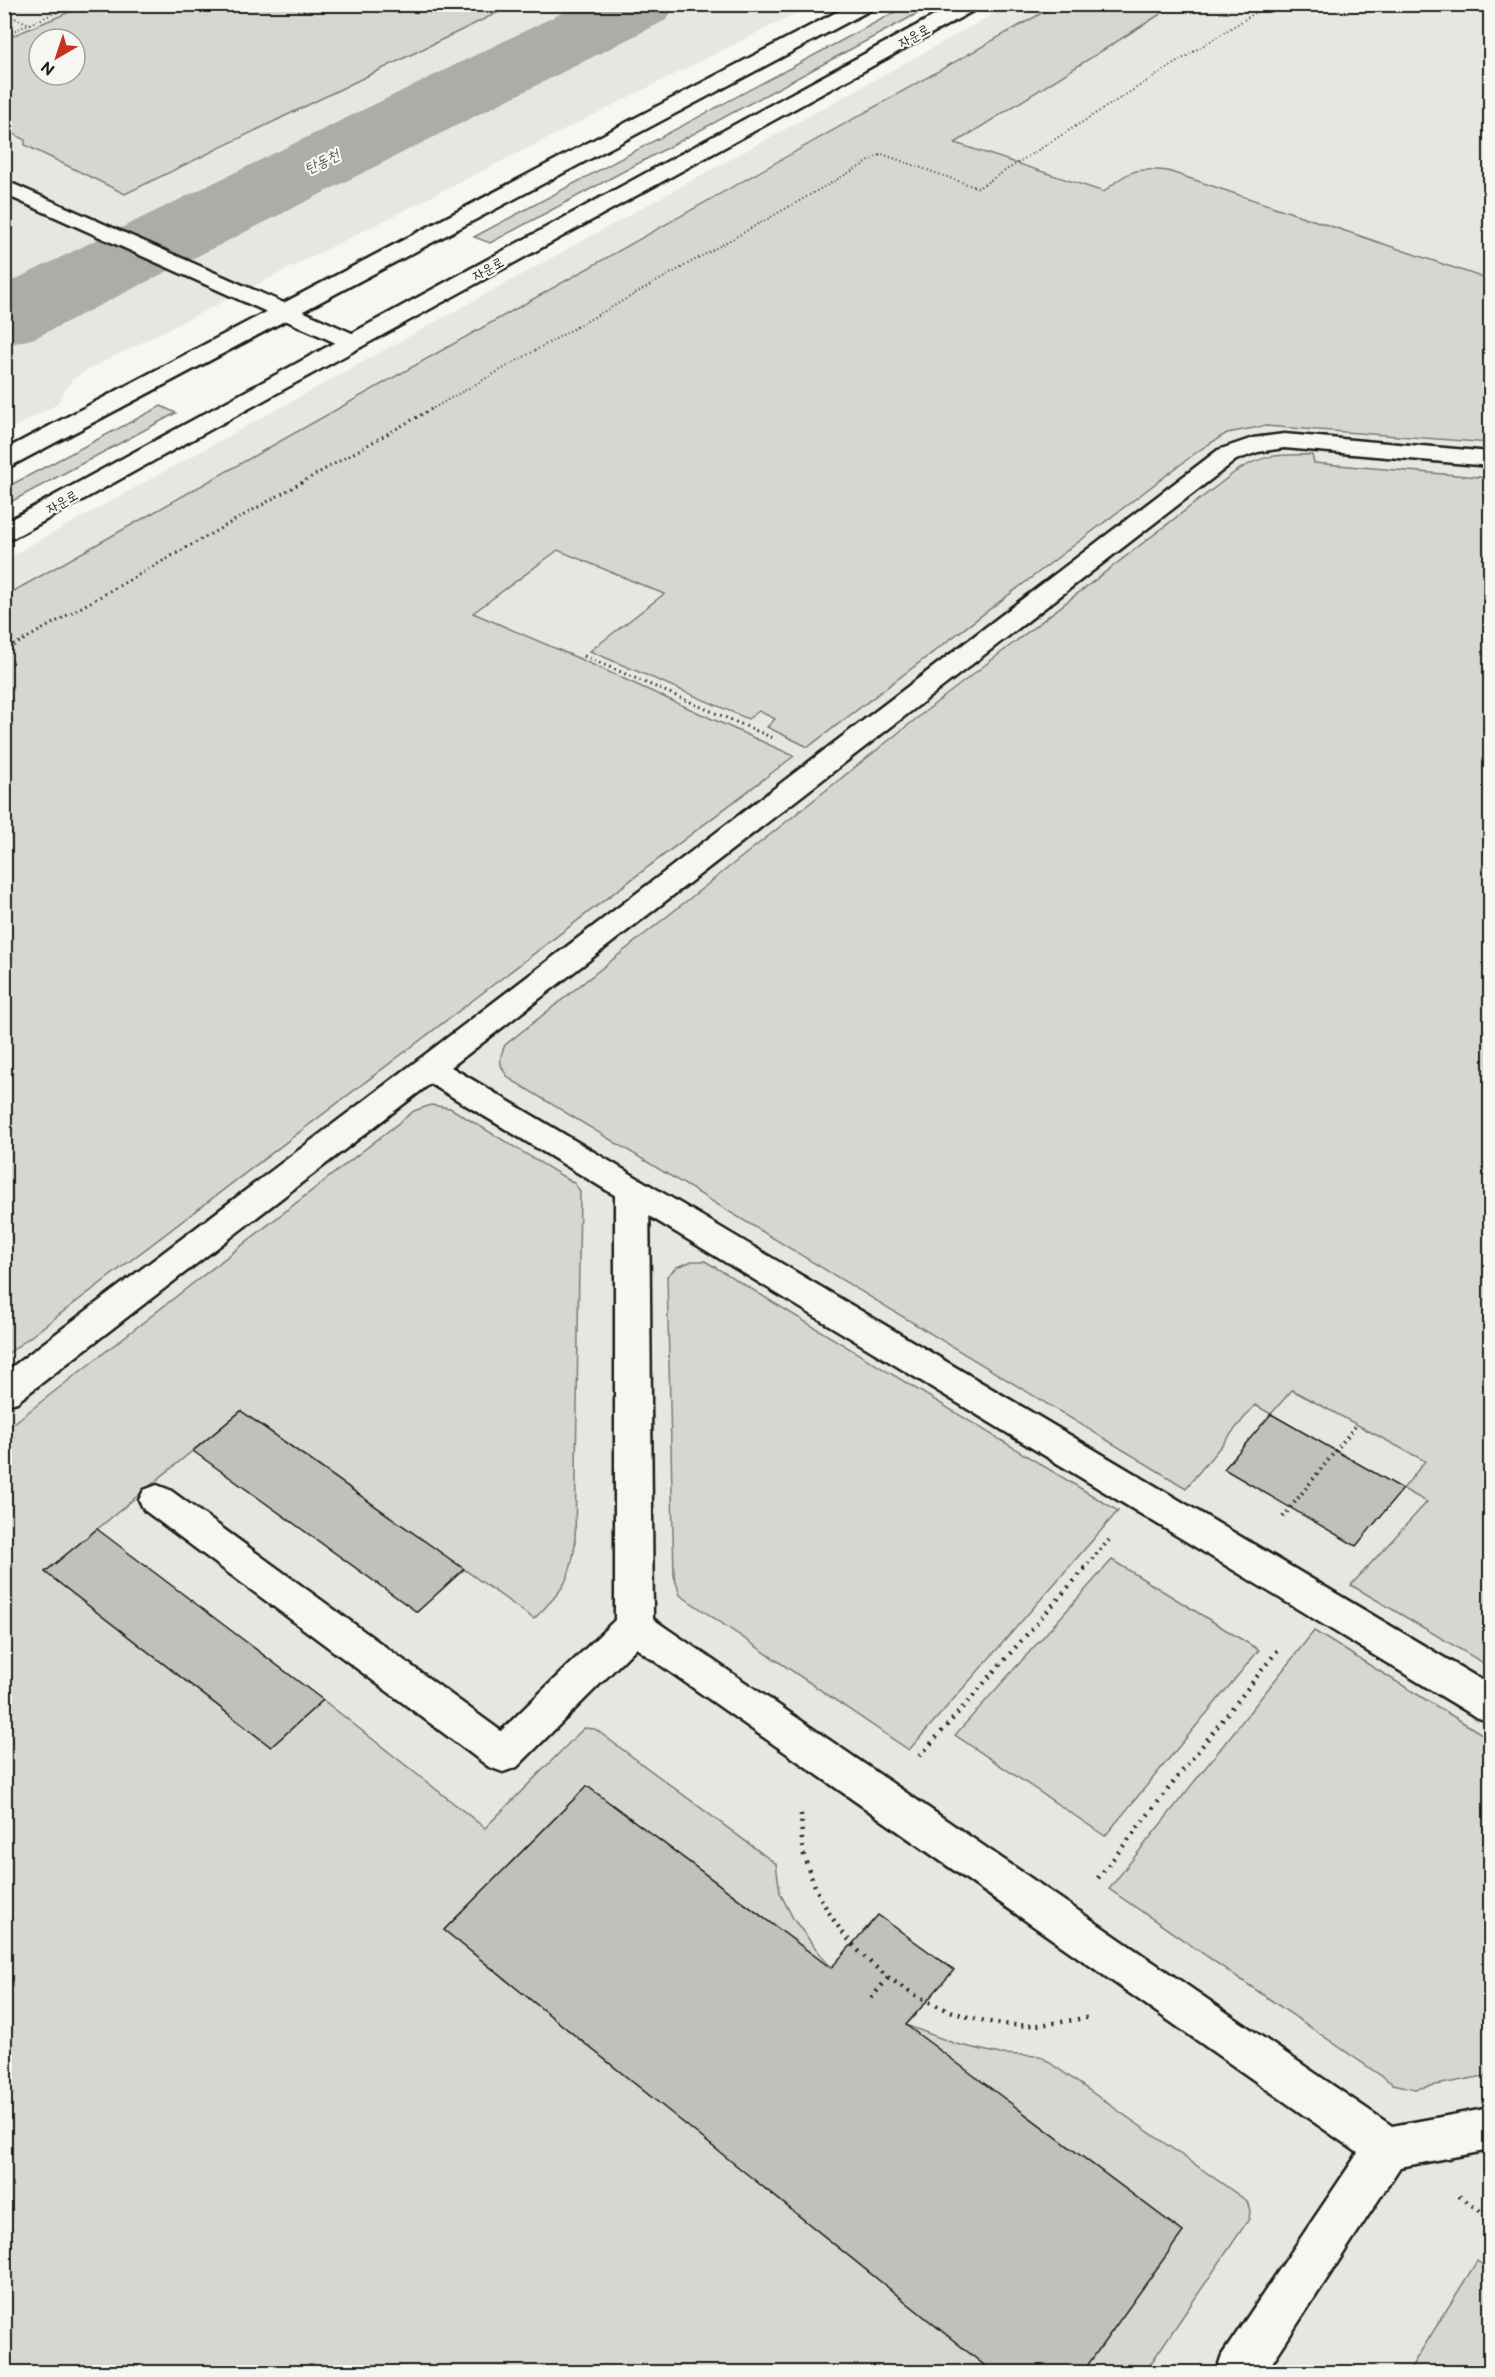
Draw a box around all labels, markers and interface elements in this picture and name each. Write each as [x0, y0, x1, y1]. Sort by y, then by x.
street label: 자운로 [895, 20, 933, 52]
north arrow [27, 27, 87, 87]
text: N [38, 56, 59, 79]
water label: 탄동천 [302, 145, 344, 178]
street label: 자운로 [469, 253, 507, 285]
street label: 자운로 [43, 486, 81, 518]

